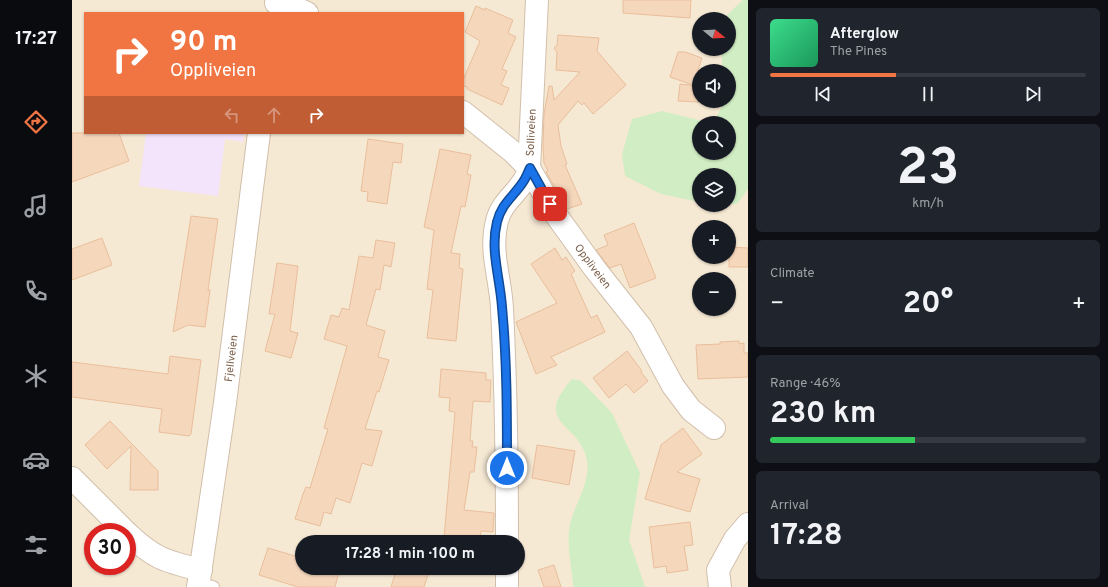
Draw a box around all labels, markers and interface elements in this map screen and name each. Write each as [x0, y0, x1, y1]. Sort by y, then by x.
north arrow [692, 12, 736, 56]
map controls [692, 12, 736, 316]
text: 90 m [170, 25, 237, 61]
text: Afterglow [830, 25, 899, 44]
text: 17:27 [15, 28, 57, 51]
icon: right [104, 28, 156, 80]
text: The Pines [830, 44, 887, 60]
text: Oppliveien [170, 60, 256, 83]
button: sound [692, 64, 736, 108]
icon: previous [812, 83, 834, 105]
icon: pause [917, 83, 939, 105]
icon: next [1022, 83, 1044, 105]
icon: left [221, 104, 243, 126]
icon: ahead [263, 104, 285, 126]
icon: right [305, 104, 327, 126]
icon: directions [22, 108, 50, 136]
street label: Solliveien [524, 108, 540, 157]
button: search [692, 116, 736, 160]
text: 23 [897, 137, 959, 203]
button: layers [692, 168, 736, 212]
pin [533, 187, 567, 221]
icon: music [22, 192, 50, 220]
icon: arrive [539, 193, 561, 215]
text: km/h [912, 196, 944, 212]
button: + [692, 220, 736, 264]
street label: Oppliveien [571, 241, 614, 292]
text: Climate [770, 266, 815, 282]
button: − [692, 272, 736, 316]
icon: phone [22, 277, 50, 305]
text: 20° [903, 286, 953, 323]
text: − [770, 291, 784, 318]
text: + [1072, 291, 1086, 318]
street label: Fjellveien [222, 334, 242, 383]
icon: climate [22, 362, 50, 390]
text: Range · 46% [770, 376, 841, 392]
text: 230 km [770, 396, 876, 433]
icon: car [22, 446, 50, 474]
position arrow [486, 447, 528, 489]
text: Arrival [770, 498, 809, 514]
text: 17:28 [770, 518, 843, 555]
speed limit sign: 30 [84, 523, 136, 575]
icon: filters [22, 531, 50, 559]
text: 17:28 · 1 min · 100 m [345, 545, 475, 564]

